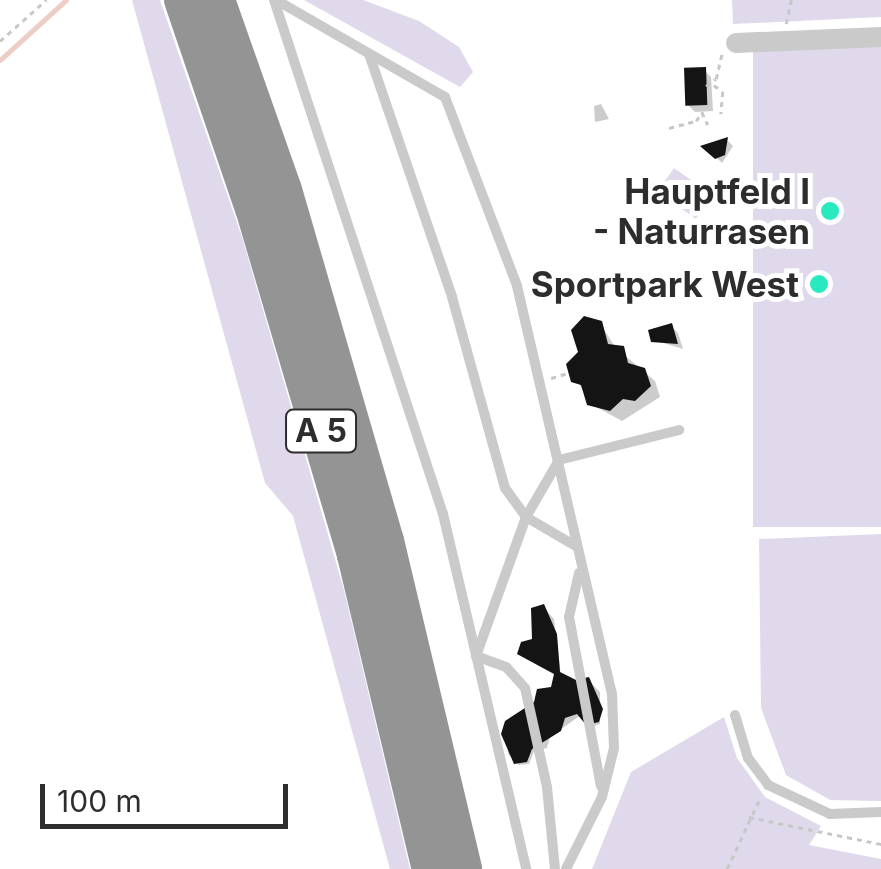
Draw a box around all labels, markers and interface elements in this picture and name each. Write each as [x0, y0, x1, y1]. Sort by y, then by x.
place label: Hauptfeld I - Naturrasen [593, 170, 810, 252]
marker: Hauptfeld I - Naturrasen [819, 200, 841, 222]
place label: Sportpark West [531, 263, 799, 305]
marker: Sportpark West [808, 273, 830, 295]
road number: A 5 [284, 404, 358, 458]
scale bar [45, 764, 292, 826]
text: 100 m [57, 783, 142, 819]

